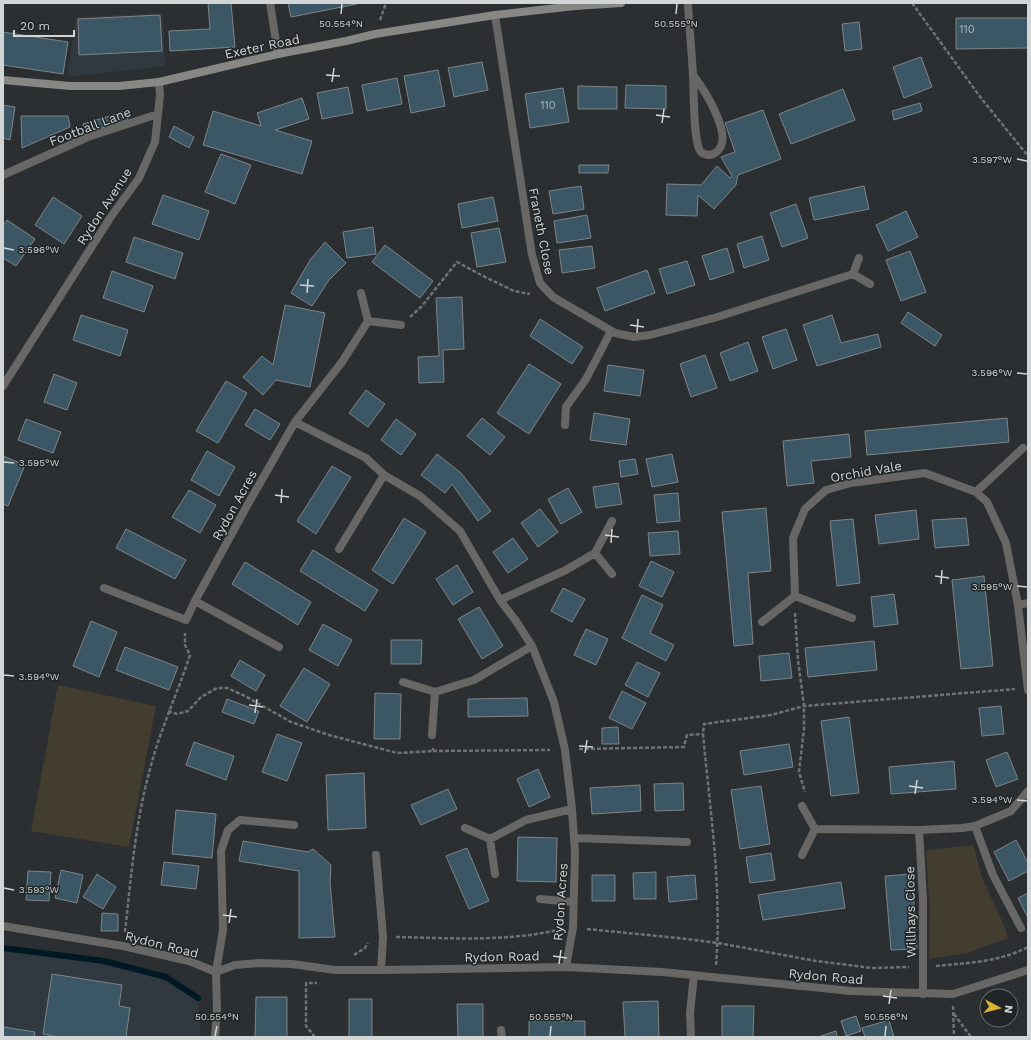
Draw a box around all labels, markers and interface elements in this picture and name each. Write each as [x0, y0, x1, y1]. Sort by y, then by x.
scale bar [14, 12, 74, 38]
text: 50.554°N [319, 18, 363, 29]
text: 50.555°N [654, 18, 698, 29]
text: 20 m [20, 19, 50, 33]
house number: 110 [959, 23, 975, 36]
street label: Exeter Road [223, 31, 301, 62]
house number: 110 [540, 99, 556, 112]
street label: Football Lane [47, 104, 133, 149]
text: 3.597°W [972, 154, 1012, 165]
street label: Rydon Avenue [74, 165, 135, 248]
street label: Franeth Close [526, 186, 557, 276]
text: 3.596°W [19, 244, 60, 255]
text: 3.596°W [972, 367, 1013, 378]
text: 3.595°W [19, 457, 60, 468]
street label: Orchid Vale [829, 458, 903, 485]
street label: Rydon Acres [209, 467, 260, 543]
text: 3.595°W [972, 581, 1013, 592]
text: 3.594°W [19, 671, 60, 682]
text: 3.594°W [972, 794, 1013, 805]
street label: Rydon Acres [550, 862, 571, 941]
street label: Willhays Close [902, 866, 919, 958]
text: 3.593°W [19, 884, 60, 895]
street label: Rydon Road [124, 928, 200, 961]
street label: Rydon Road [464, 948, 540, 965]
street label: Rydon Road [788, 966, 864, 987]
north arrow [979, 988, 1019, 1028]
text: N [1001, 1004, 1015, 1014]
text: 50.554°N [195, 1011, 239, 1022]
text: 50.555°N [529, 1011, 573, 1022]
text: 50.556°N [864, 1011, 908, 1022]

